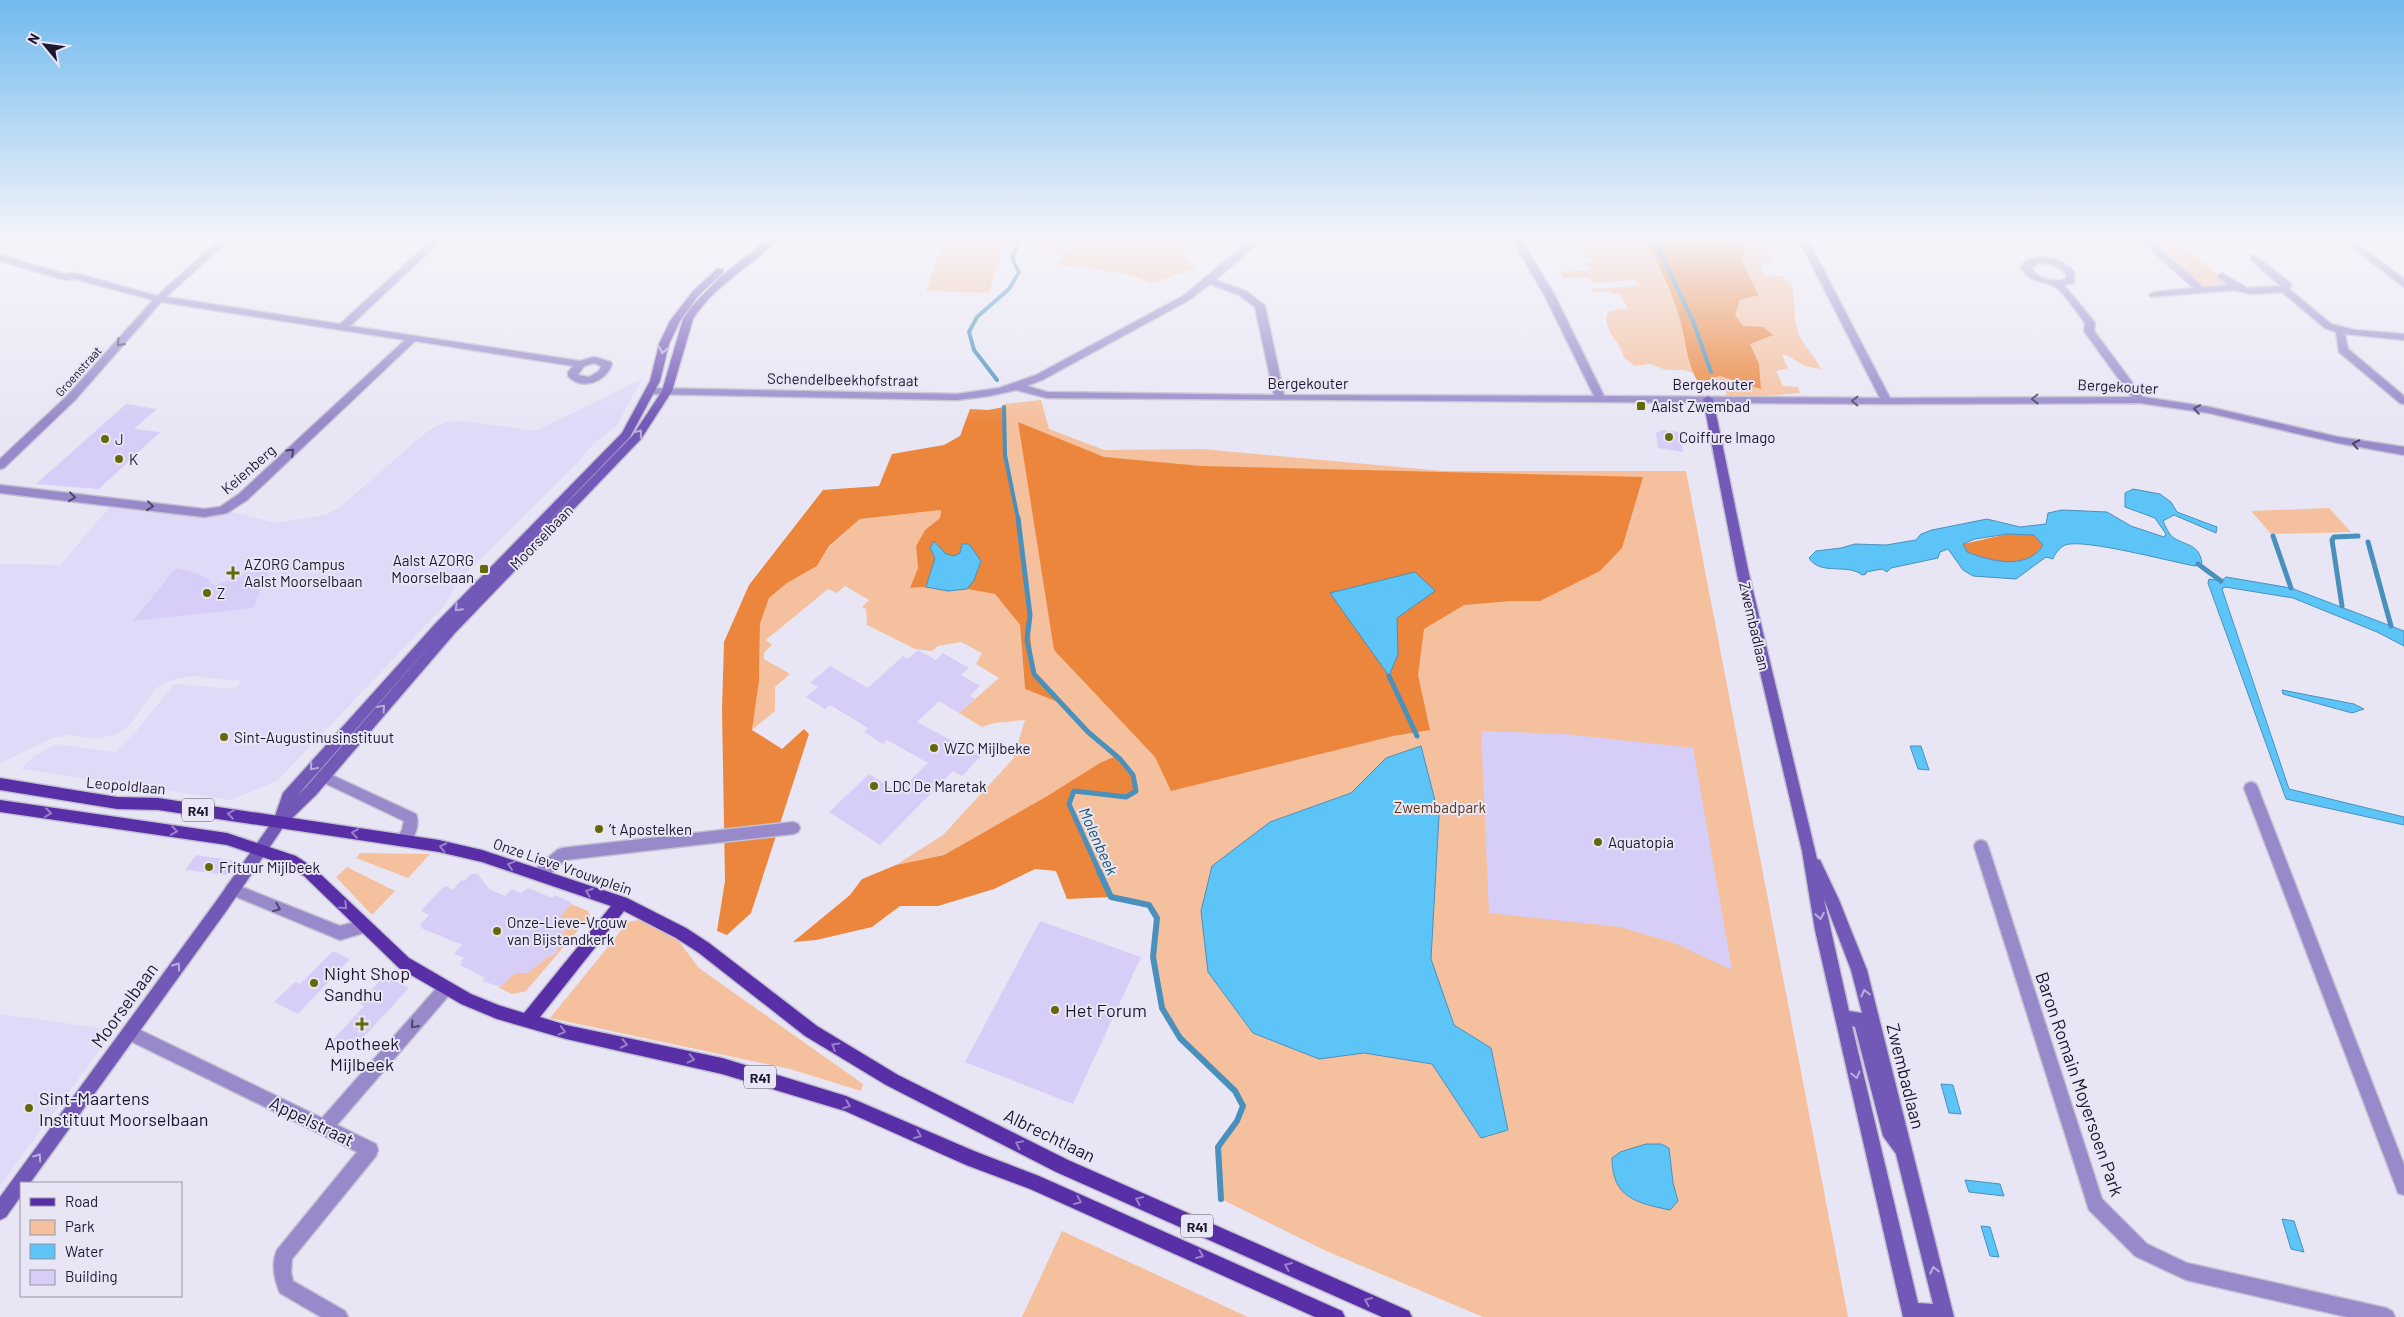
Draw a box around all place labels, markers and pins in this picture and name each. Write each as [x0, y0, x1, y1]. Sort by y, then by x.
place label: Aalst Zwembad [1651, 397, 1750, 415]
marker: Aalst Zwembad [1635, 400, 1647, 412]
place label: Coiffure Imago [1679, 428, 1775, 446]
place label: J [115, 430, 124, 448]
marker: Coiffure Imago [1663, 431, 1675, 443]
marker: J [99, 433, 111, 445]
place label: K [129, 450, 138, 468]
marker: K [113, 453, 125, 465]
place label: Aalst AZORG Moorselbaan [391, 551, 474, 586]
place label: AZORG Campus Aalst Moorselbaan [244, 555, 363, 590]
marker: Aalst AZORG Moorselbaan [478, 563, 490, 575]
marker: AZORG Campus Aalst Moorselbaan [226, 566, 240, 580]
place label: Z [217, 584, 225, 602]
marker: Z [201, 587, 213, 599]
place label: Sint-Augustinusinstituut [234, 728, 394, 746]
marker: Sint-Augustinusinstituut [218, 731, 230, 743]
place label: WZC Mijlbeke [944, 739, 1031, 757]
marker: WZC Mijlbeke [928, 742, 940, 754]
place label: LDC De Maretak [884, 777, 987, 795]
marker: LDC De Maretak [868, 780, 880, 792]
place label: ’t Apostelken [609, 820, 692, 838]
marker: ’t Apostelken [593, 823, 605, 835]
place label: Aquatopia [1608, 833, 1674, 851]
marker: Aquatopia [1592, 836, 1604, 848]
place label: Frituur Mijlbeek [219, 858, 320, 876]
marker: Frituur Mijlbeek [203, 861, 215, 873]
place label: Onze-Lieve-Vrouw van Bijstandkerk [507, 913, 627, 948]
marker: Onze-Lieve-Vrouw van Bijstandkerk [491, 925, 503, 937]
place label: Night Shop Sandhu [324, 962, 410, 1005]
marker: Night Shop Sandhu [308, 977, 320, 989]
place label: Het Forum [1065, 999, 1147, 1021]
marker: Het Forum [1049, 1004, 1061, 1016]
marker: Apotheek Mijlbeek [356, 1018, 368, 1030]
place label: Apotheek Mijlbeek [325, 1032, 399, 1075]
place label: Sint-Maartens Instituut Moorselbaan [39, 1087, 208, 1130]
marker: Sint-Maartens Instituut Moorselbaan [23, 1102, 35, 1114]

